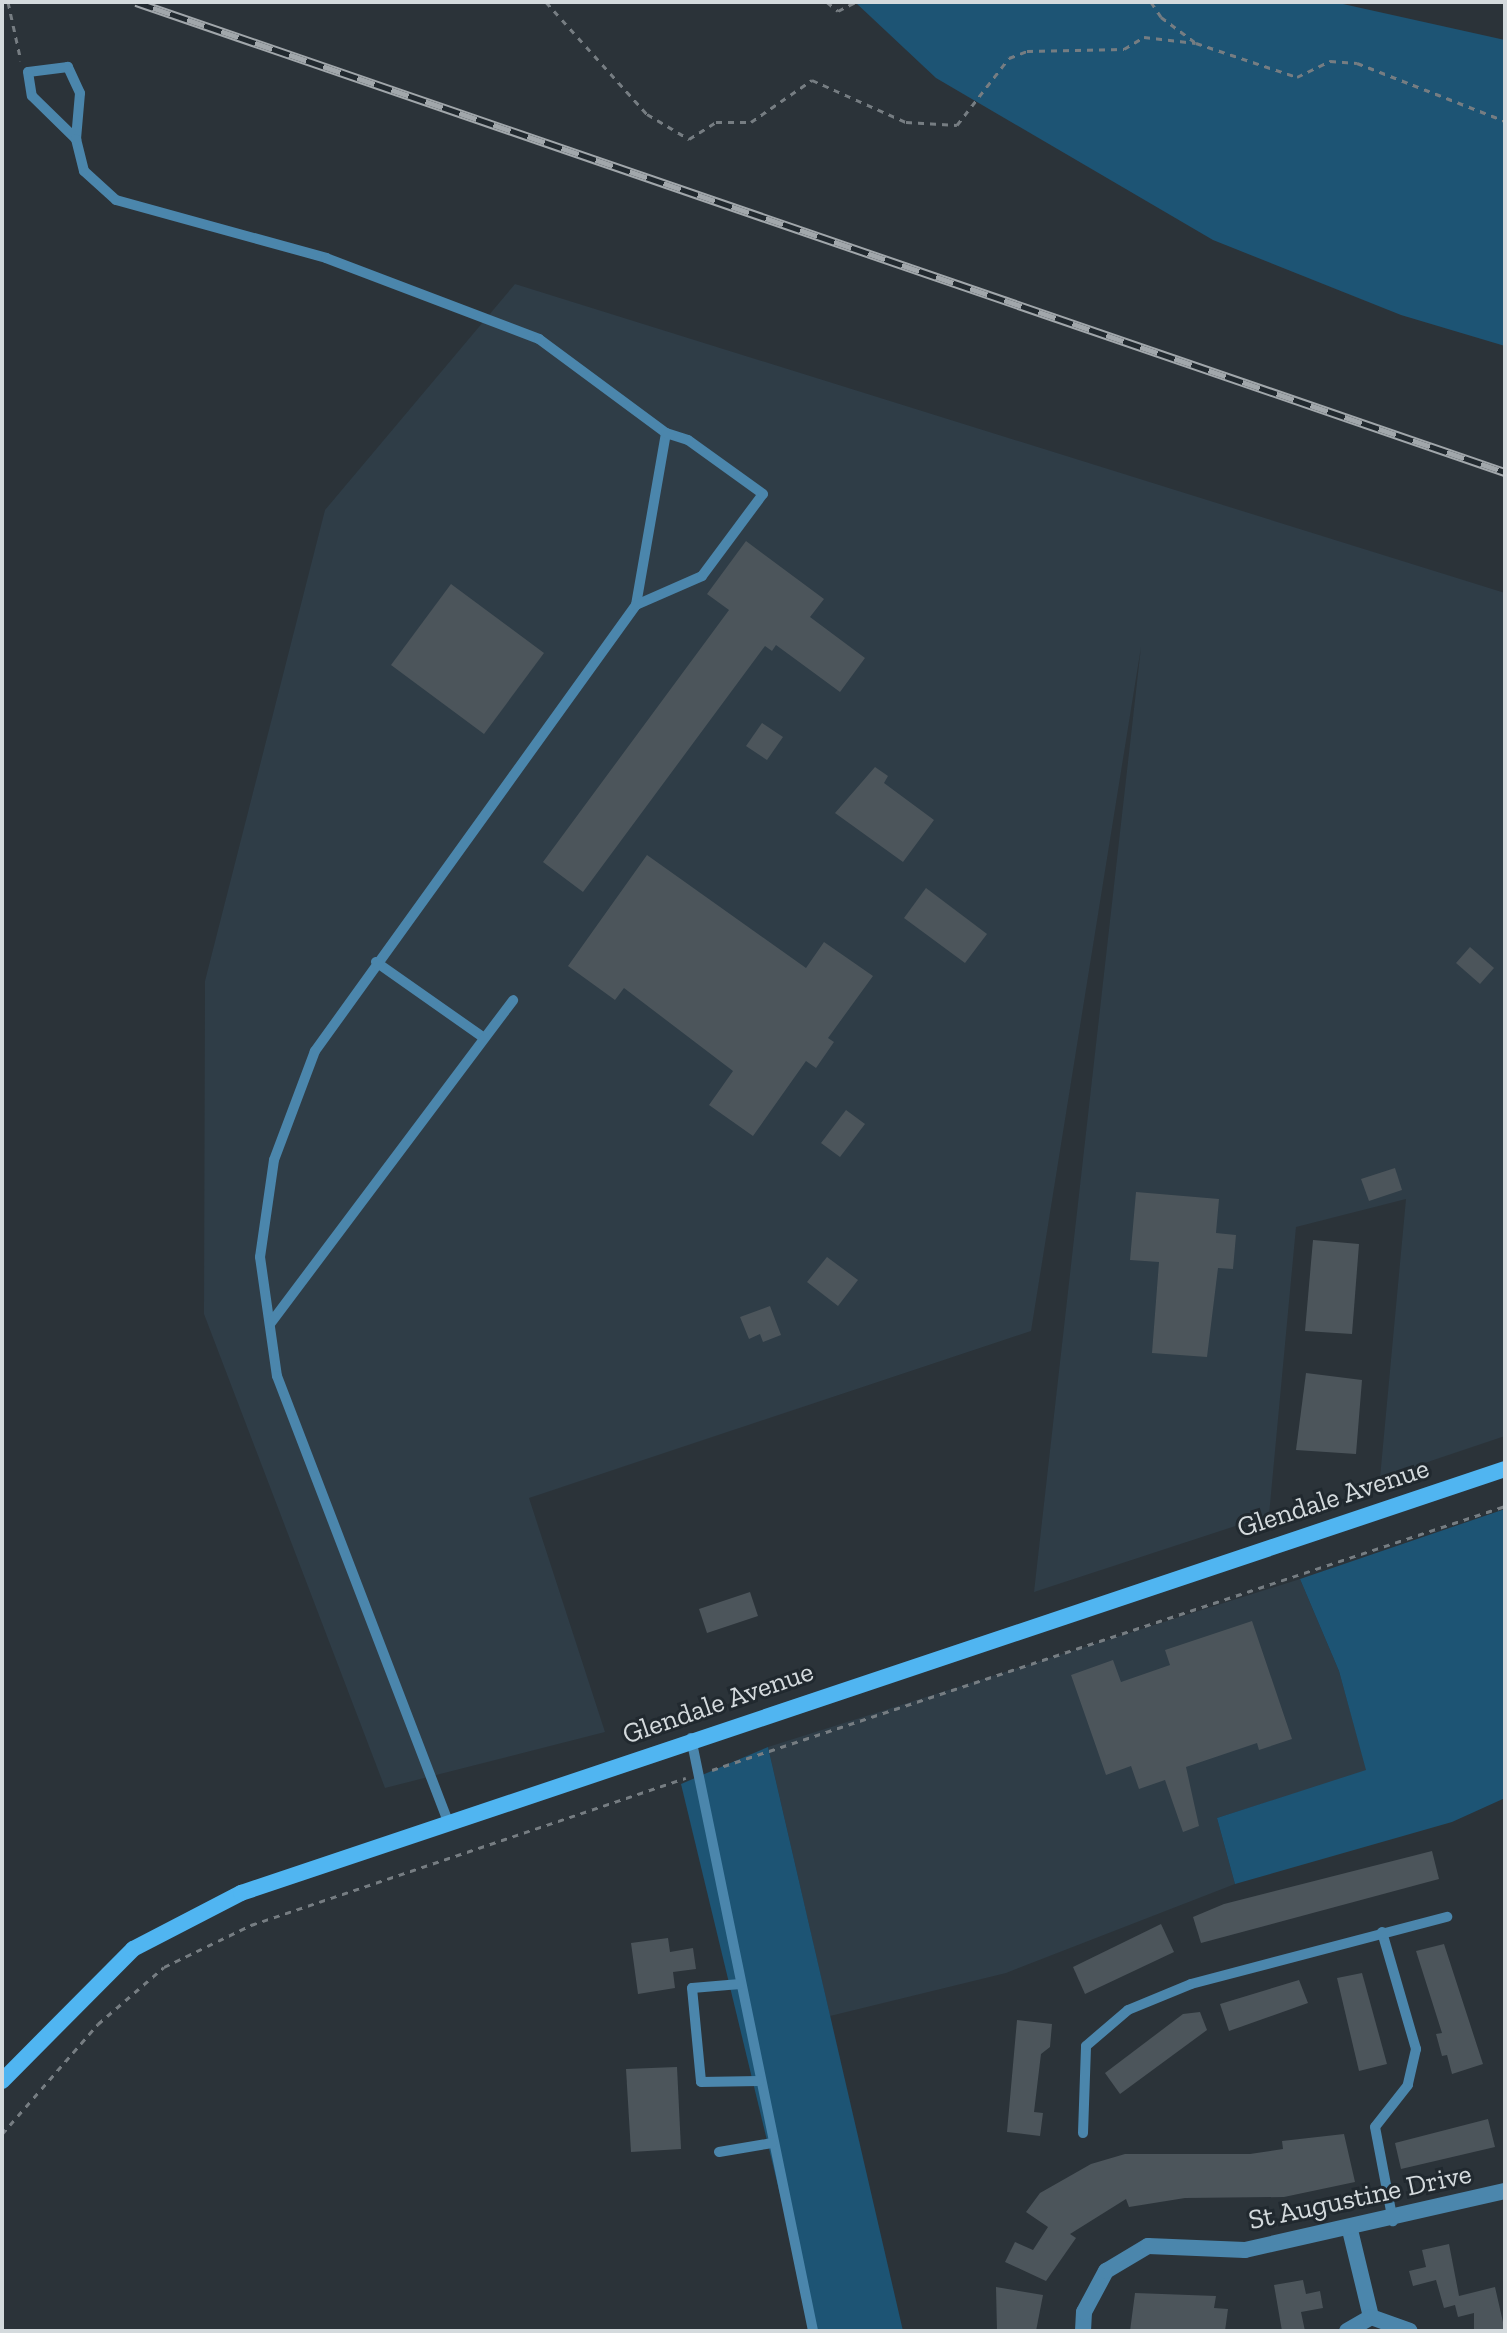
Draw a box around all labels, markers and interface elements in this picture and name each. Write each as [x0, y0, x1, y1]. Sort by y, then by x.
street label: Glendale Avenue [1232, 1451, 1434, 1545]
street label: Glendale Avenue [618, 1654, 818, 1752]
street label: St Augustine Drive [1245, 2157, 1475, 2237]

